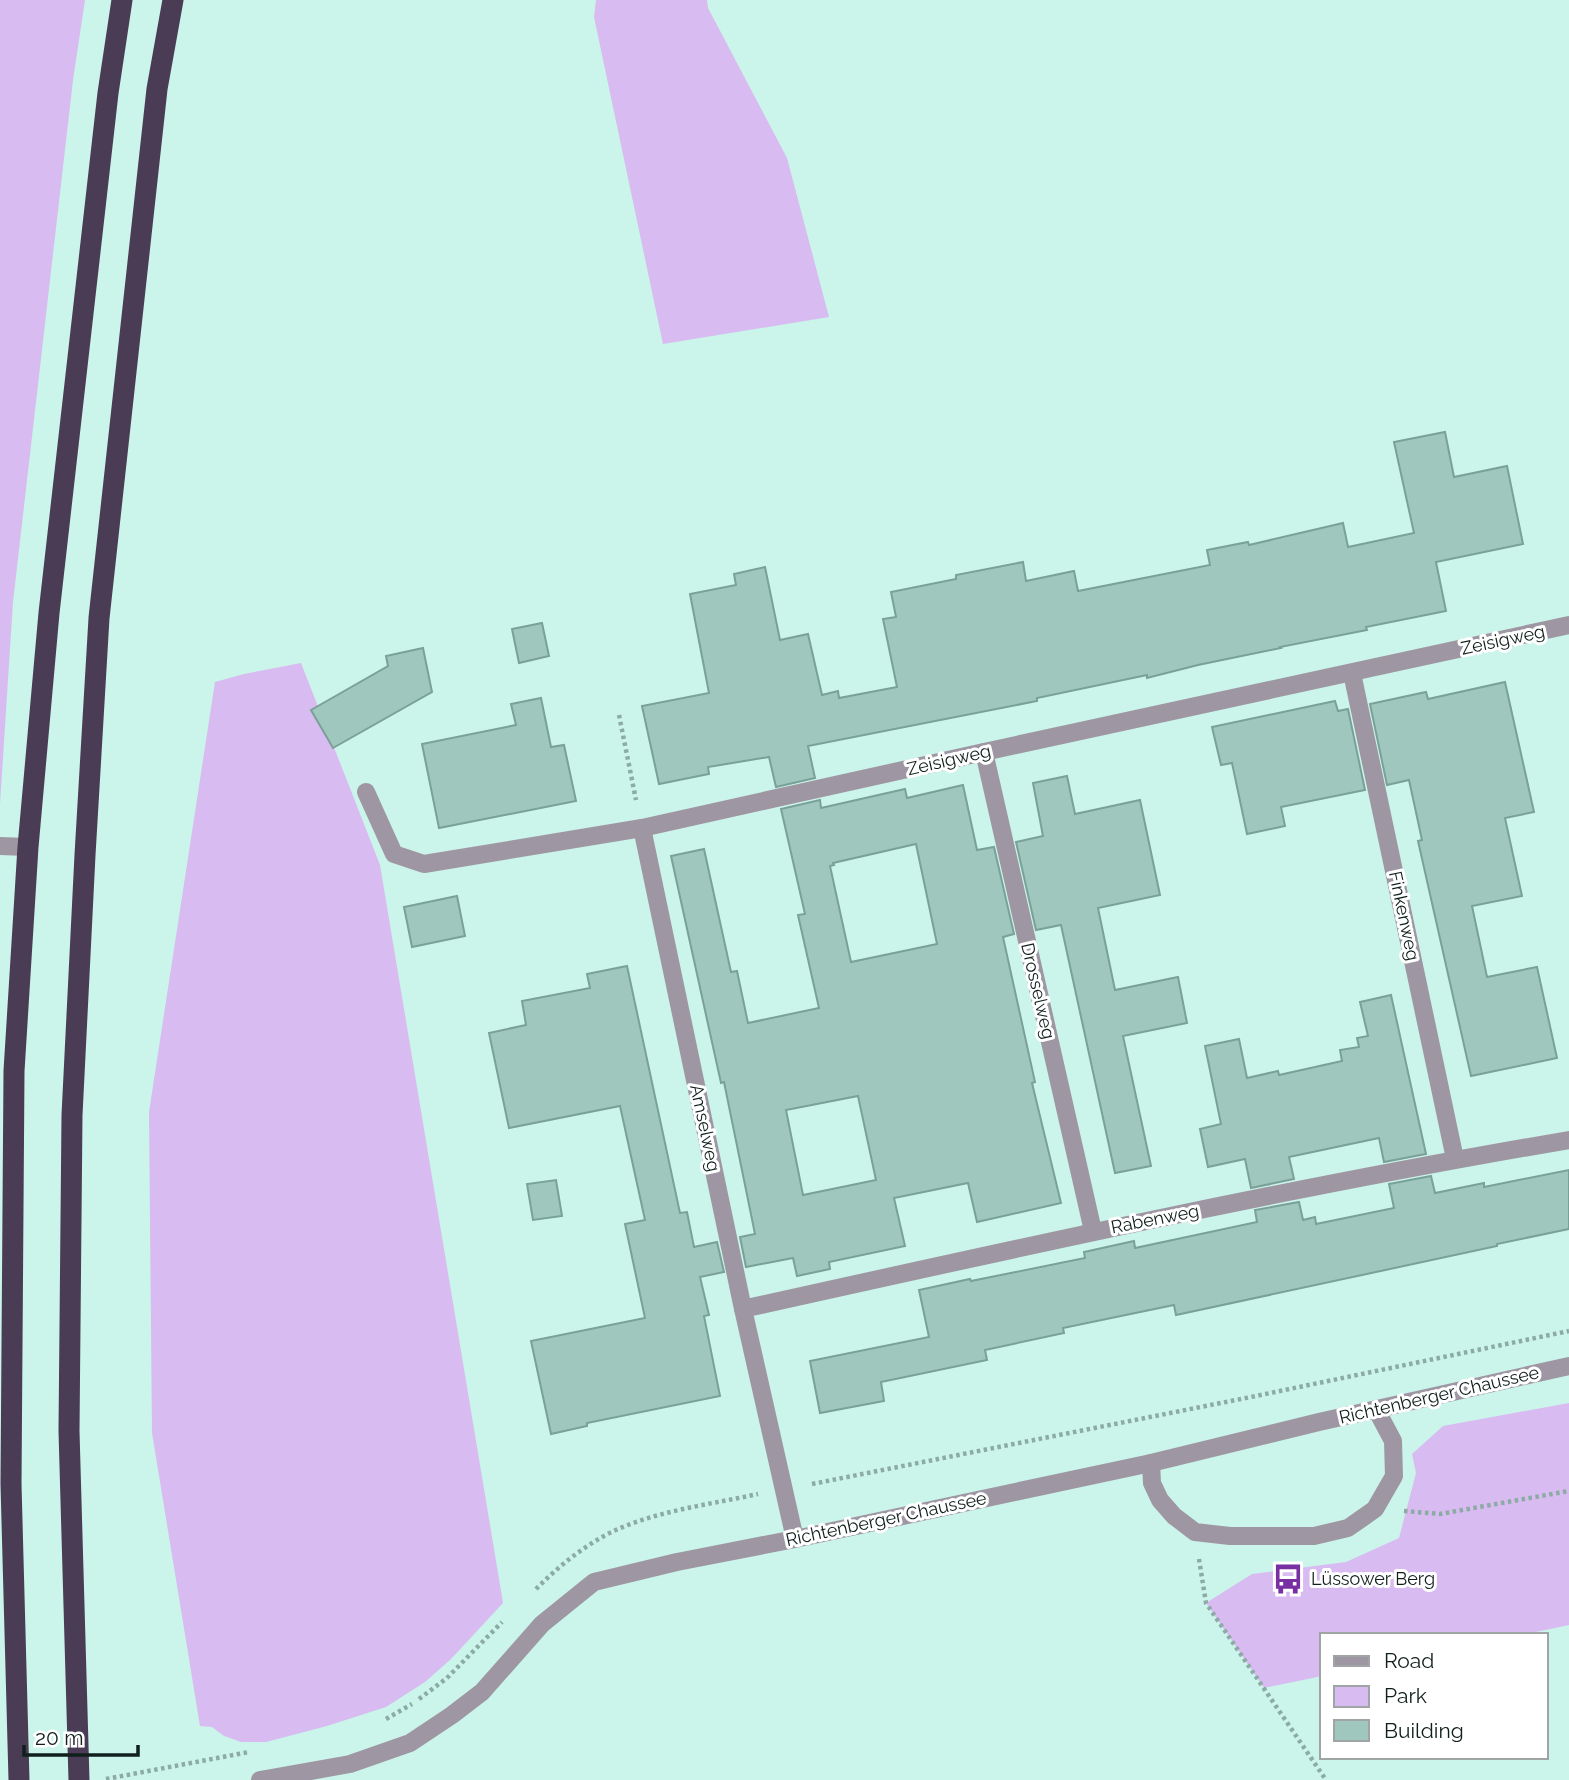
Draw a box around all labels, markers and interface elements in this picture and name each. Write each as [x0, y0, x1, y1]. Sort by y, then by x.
street label: Zeisigweg [1459, 620, 1547, 659]
street label: Zeisigweg [905, 740, 993, 779]
street label: Finkenweg [1385, 869, 1424, 963]
street label: Drosselweg [1017, 941, 1060, 1041]
street label: Amselweg [686, 1082, 725, 1173]
street label: Rabenweg [1109, 1200, 1201, 1237]
street label: Richtenberger Chaussee [1337, 1361, 1541, 1428]
street label: Richtenberger Chaussee [784, 1487, 989, 1550]
bus stop icon: Lüssower Berg [1271, 1562, 1305, 1596]
place label: Lüssower Berg [1311, 1568, 1435, 1589]
legend [1320, 1633, 1548, 1759]
text: Road [1384, 1648, 1434, 1673]
text: Park [1384, 1683, 1427, 1708]
scale bar [24, 1714, 138, 1758]
text: Building [1384, 1718, 1464, 1743]
text: 20 m [35, 1725, 83, 1750]

